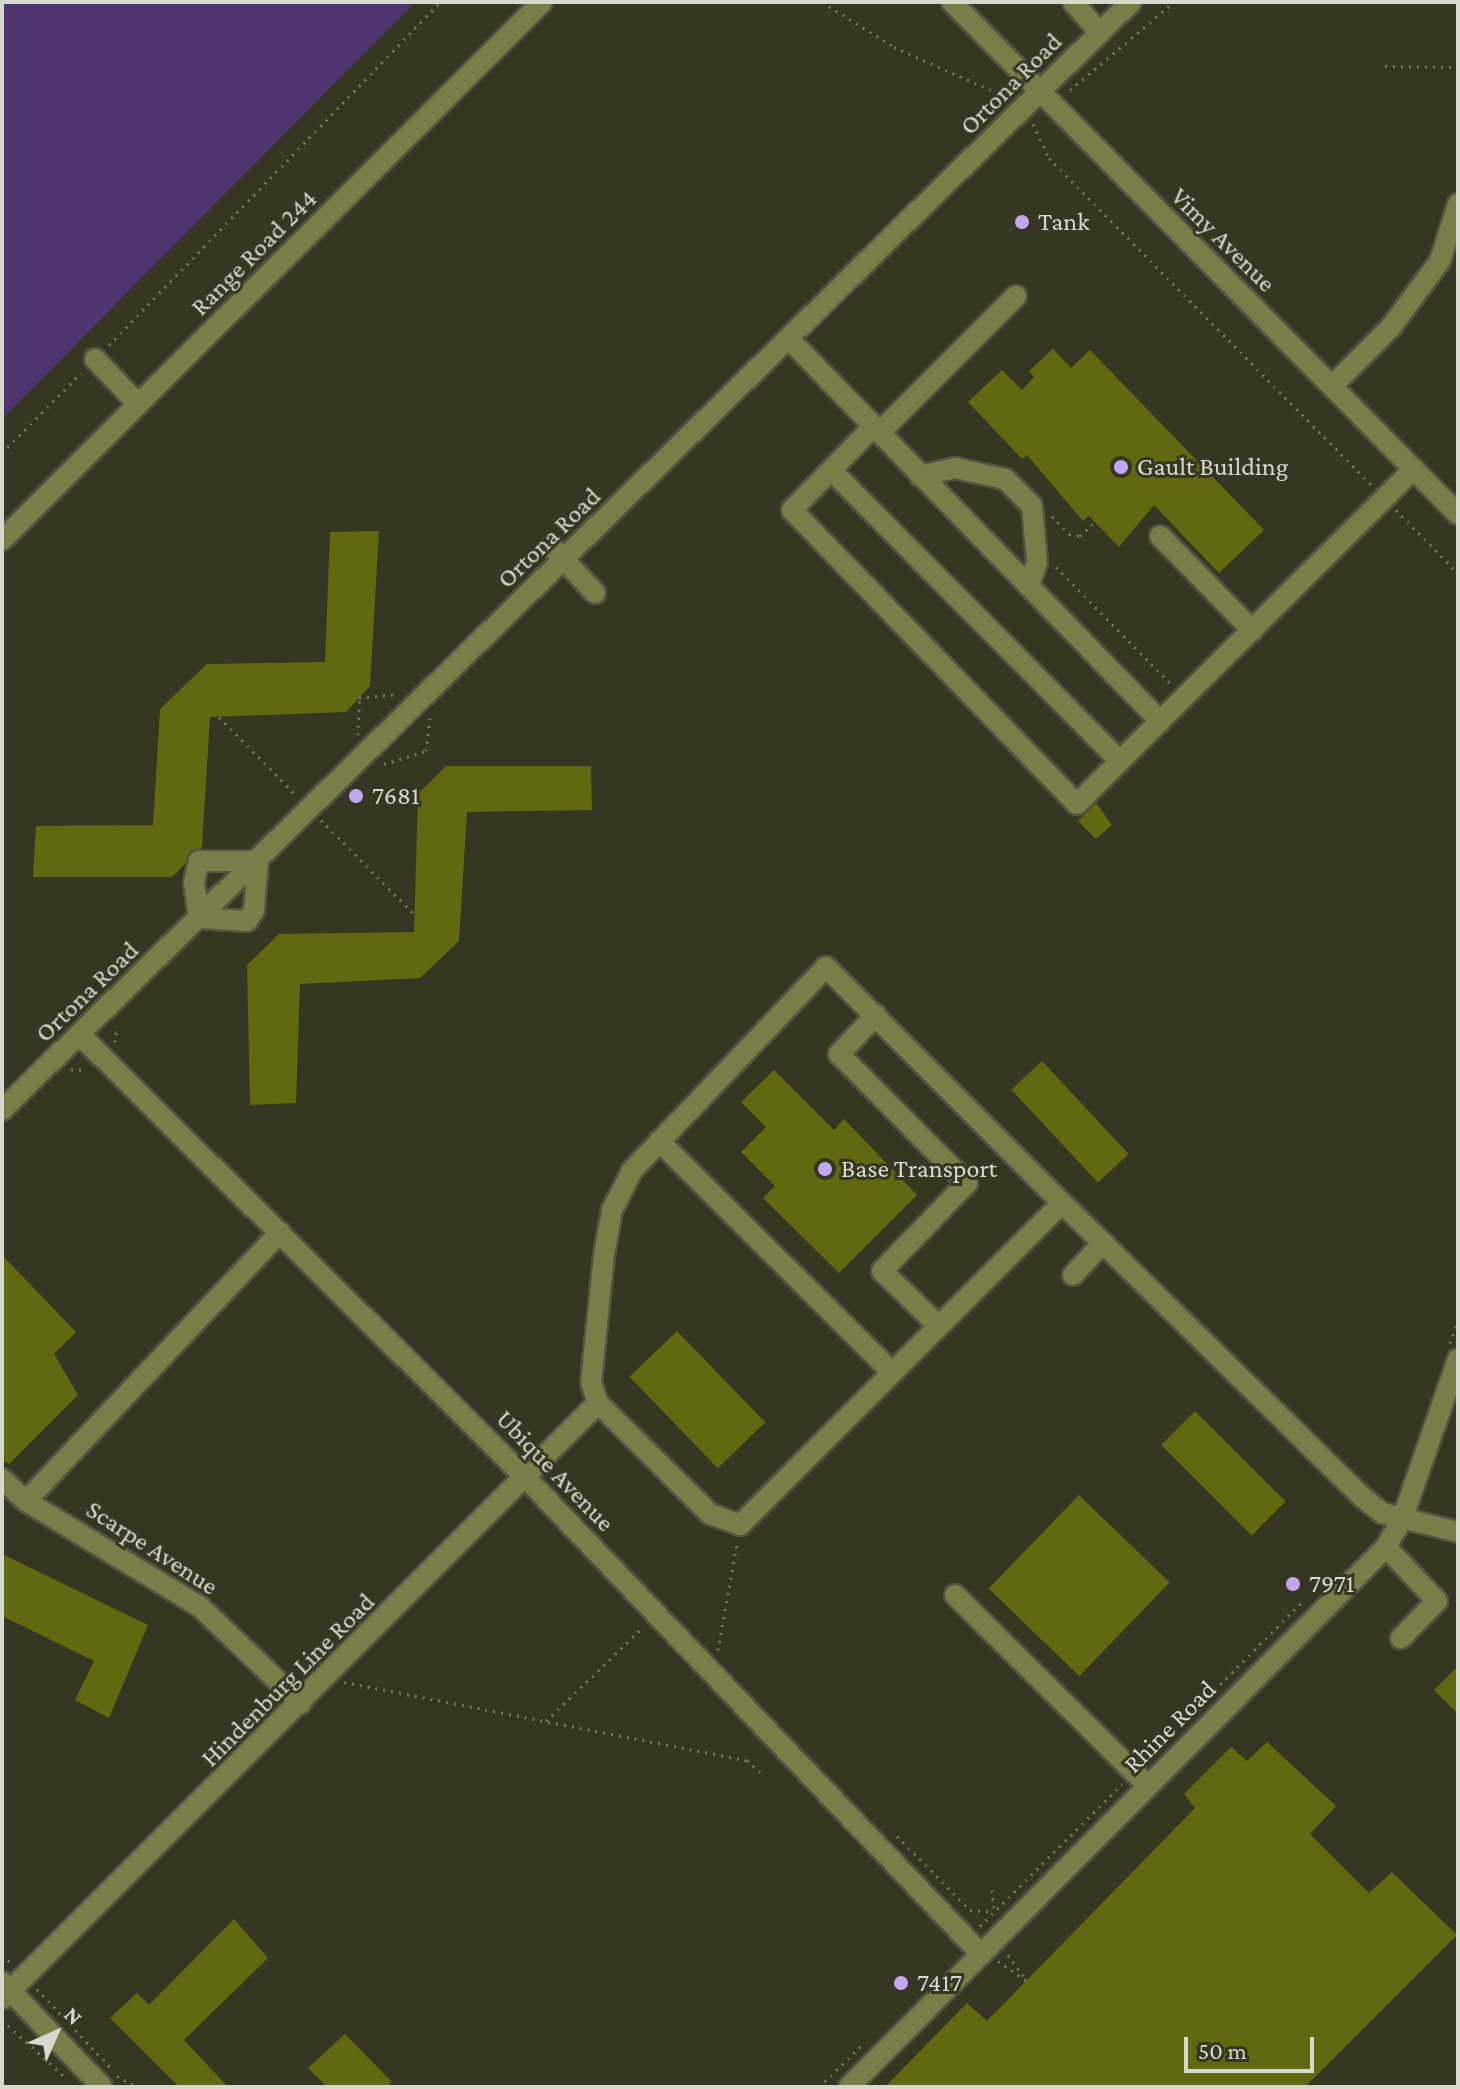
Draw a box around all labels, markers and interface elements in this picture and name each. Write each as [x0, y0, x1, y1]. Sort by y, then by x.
street label: Ortona Road [953, 26, 1069, 142]
street label: Vimy Avenue [1164, 181, 1282, 299]
street label: Range Road 244 [184, 183, 324, 323]
place label: Tank [1038, 206, 1090, 238]
marker: Tank [1013, 213, 1031, 231]
place label: Gault Building [1137, 451, 1288, 483]
marker: Gault Building [1112, 458, 1130, 476]
street label: Ortona Road [491, 481, 607, 595]
place label: 7681 [372, 780, 420, 812]
marker: 7681 [347, 787, 365, 805]
street label: Ortona Road [29, 935, 145, 1049]
place label: Base Transport [841, 1153, 997, 1185]
marker: Base Transport [816, 1160, 834, 1178]
street label: Ubique Avenue [489, 1404, 621, 1538]
street label: Scarpe Avenue [80, 1494, 224, 1602]
place label: 7971 [1309, 1568, 1354, 1600]
marker: 7971 [1284, 1575, 1302, 1593]
street label: Hindenburg Line Road [195, 1587, 381, 1773]
street label: Rhine Road [1117, 1674, 1223, 1780]
place label: 7417 [917, 1967, 962, 1999]
marker: 7417 [892, 1974, 910, 1992]
north arrow [16, 1993, 96, 2073]
text: N [59, 2002, 87, 2030]
scale bar [1188, 2021, 1318, 2071]
text: 50 m [1198, 2037, 1247, 2064]

